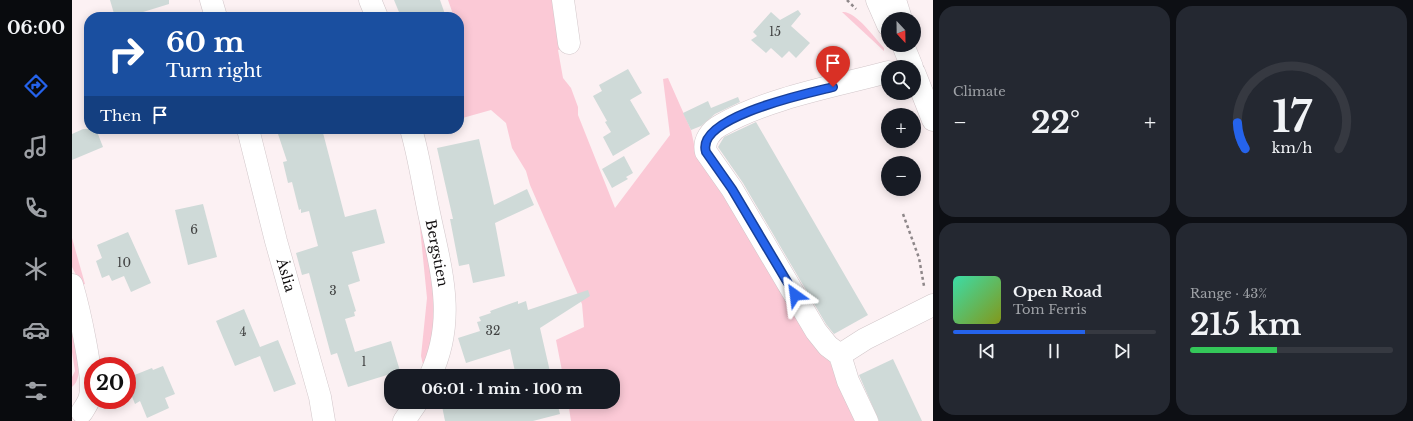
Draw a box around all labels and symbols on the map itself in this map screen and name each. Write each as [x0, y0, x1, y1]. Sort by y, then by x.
north arrow [881, 12, 921, 52]
house number: 15 [769, 24, 781, 39]
pin [816, 46, 850, 87]
street label: Bergstien [422, 218, 452, 288]
house number: 6 [190, 222, 198, 237]
house number: 10 [117, 255, 131, 270]
street label: Åslia [272, 255, 299, 294]
position arrow [774, 274, 816, 316]
house number: 3 [329, 283, 337, 298]
house number: 32 [486, 323, 500, 338]
house number: 4 [239, 324, 247, 339]
house number: 1 [361, 354, 367, 369]
speed limit sign: 20 [84, 357, 136, 409]

